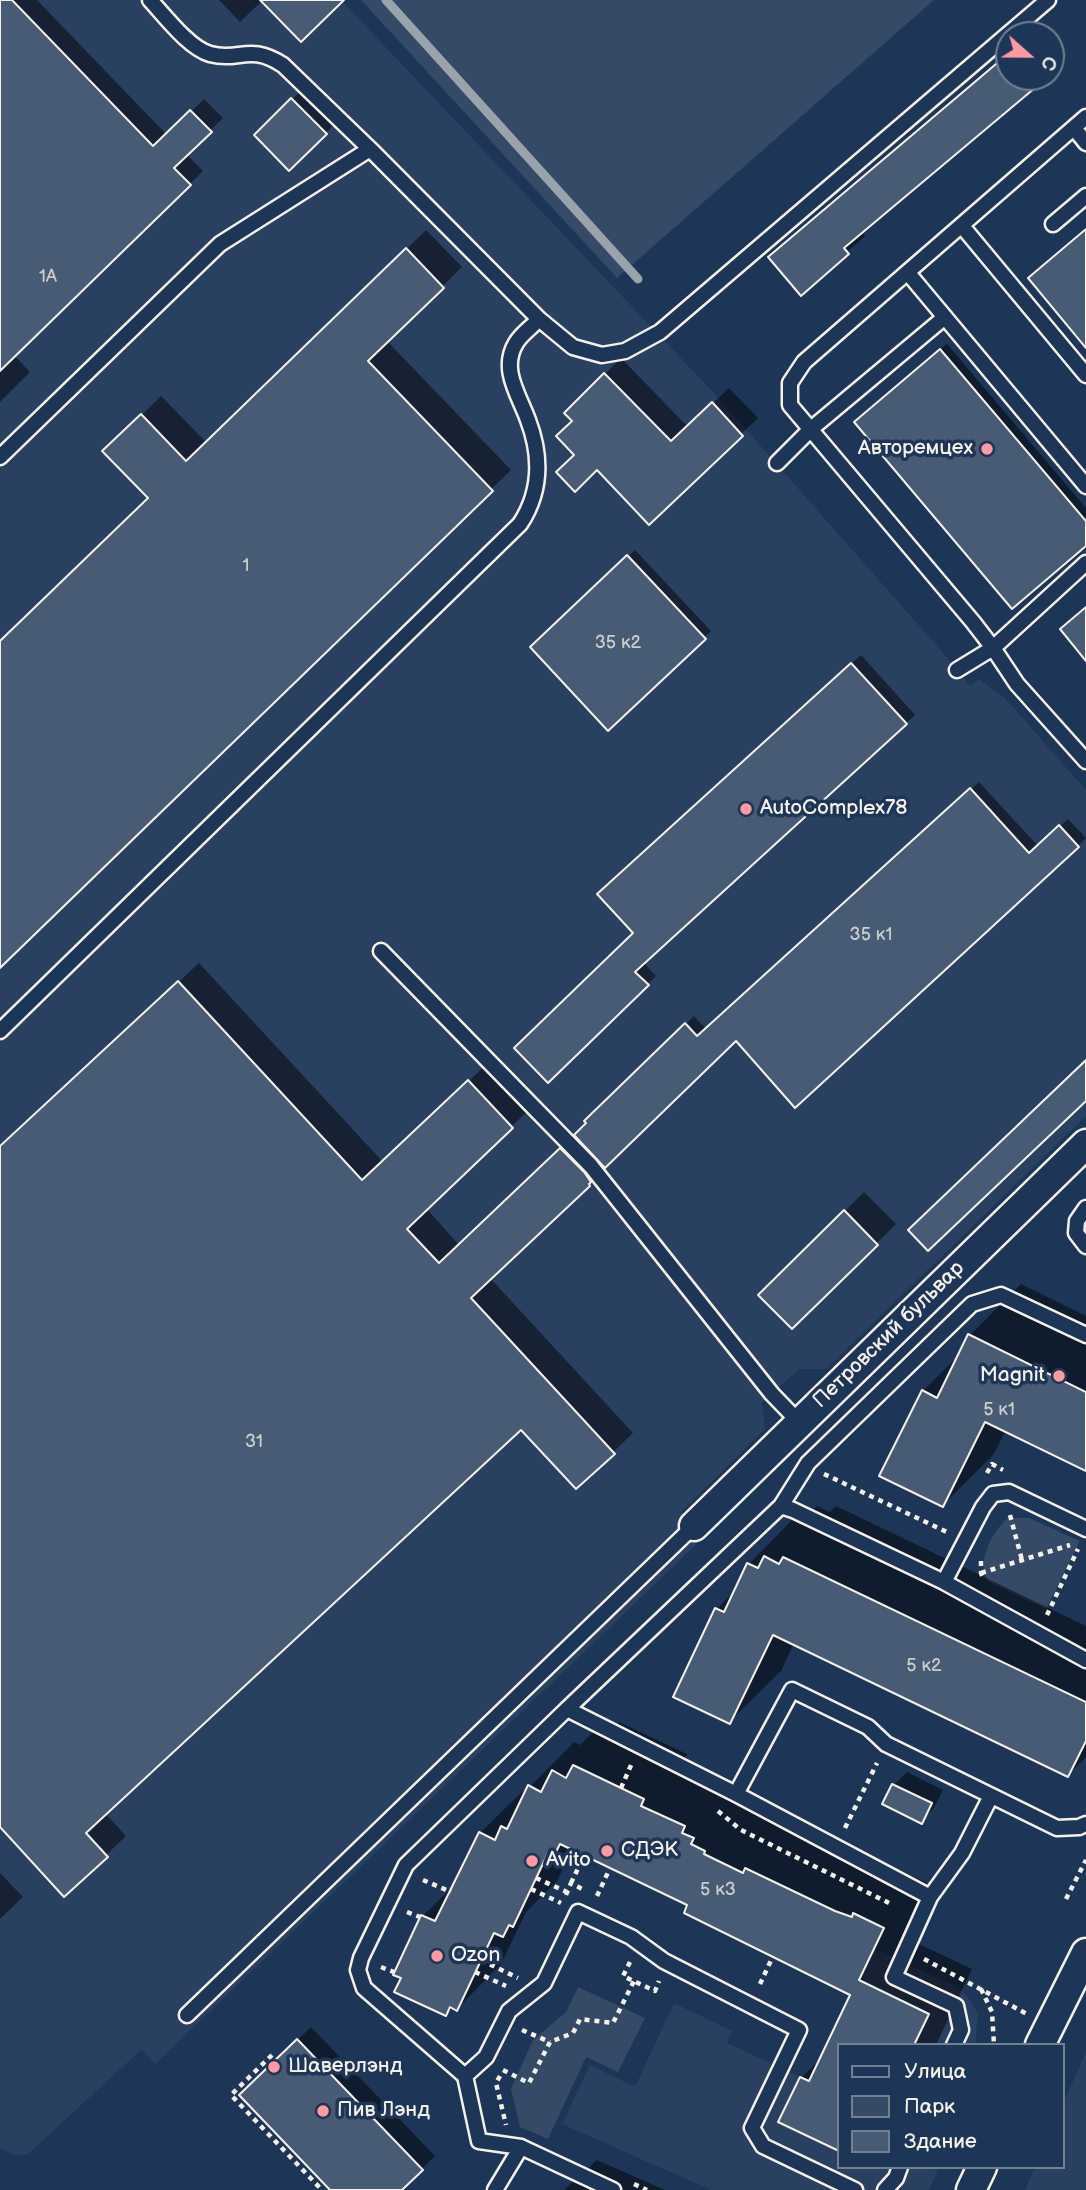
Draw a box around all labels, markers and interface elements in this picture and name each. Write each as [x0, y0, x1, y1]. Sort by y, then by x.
north arrow [995, 21, 1065, 91]
text: С [1035, 53, 1061, 73]
house number: 1А [39, 266, 57, 288]
place label: Авторемцех [858, 436, 973, 462]
marker: Авторемцех [979, 441, 995, 457]
house number: 1 [243, 555, 249, 577]
house number: 35 к2 [595, 632, 641, 654]
place label: AutoComplex78 [760, 796, 908, 822]
marker: AutoComplex78 [738, 801, 754, 817]
house number: 35 к1 [850, 924, 892, 946]
street label: Петровский бульвар [808, 1256, 970, 1414]
place label: Magnit [980, 1363, 1045, 1389]
marker: Magnit [1051, 1368, 1067, 1384]
house number: 5 к1 [983, 1399, 1015, 1421]
house number: 31 [245, 1431, 263, 1453]
house number: 5 к2 [906, 1655, 942, 1677]
place label: СДЭК [621, 1838, 678, 1864]
marker: СДЭК [599, 1843, 615, 1859]
place label: Avito [546, 1848, 591, 1874]
marker: Avito [524, 1853, 540, 1869]
house number: 5 к3 [700, 1879, 736, 1901]
place label: Ozon [451, 1943, 500, 1969]
marker: Ozon [429, 1948, 445, 1964]
legend [838, 2043, 1065, 2169]
place label: Шаверлэнд [288, 2054, 402, 2080]
marker: Шаверлэнд [266, 2059, 282, 2075]
text: Улица [904, 2059, 966, 2084]
text: Парк [904, 2094, 955, 2119]
place label: Пив Лэнд [337, 2098, 430, 2124]
marker: Пив Лэнд [315, 2103, 331, 2119]
text: Здание [904, 2129, 977, 2154]

